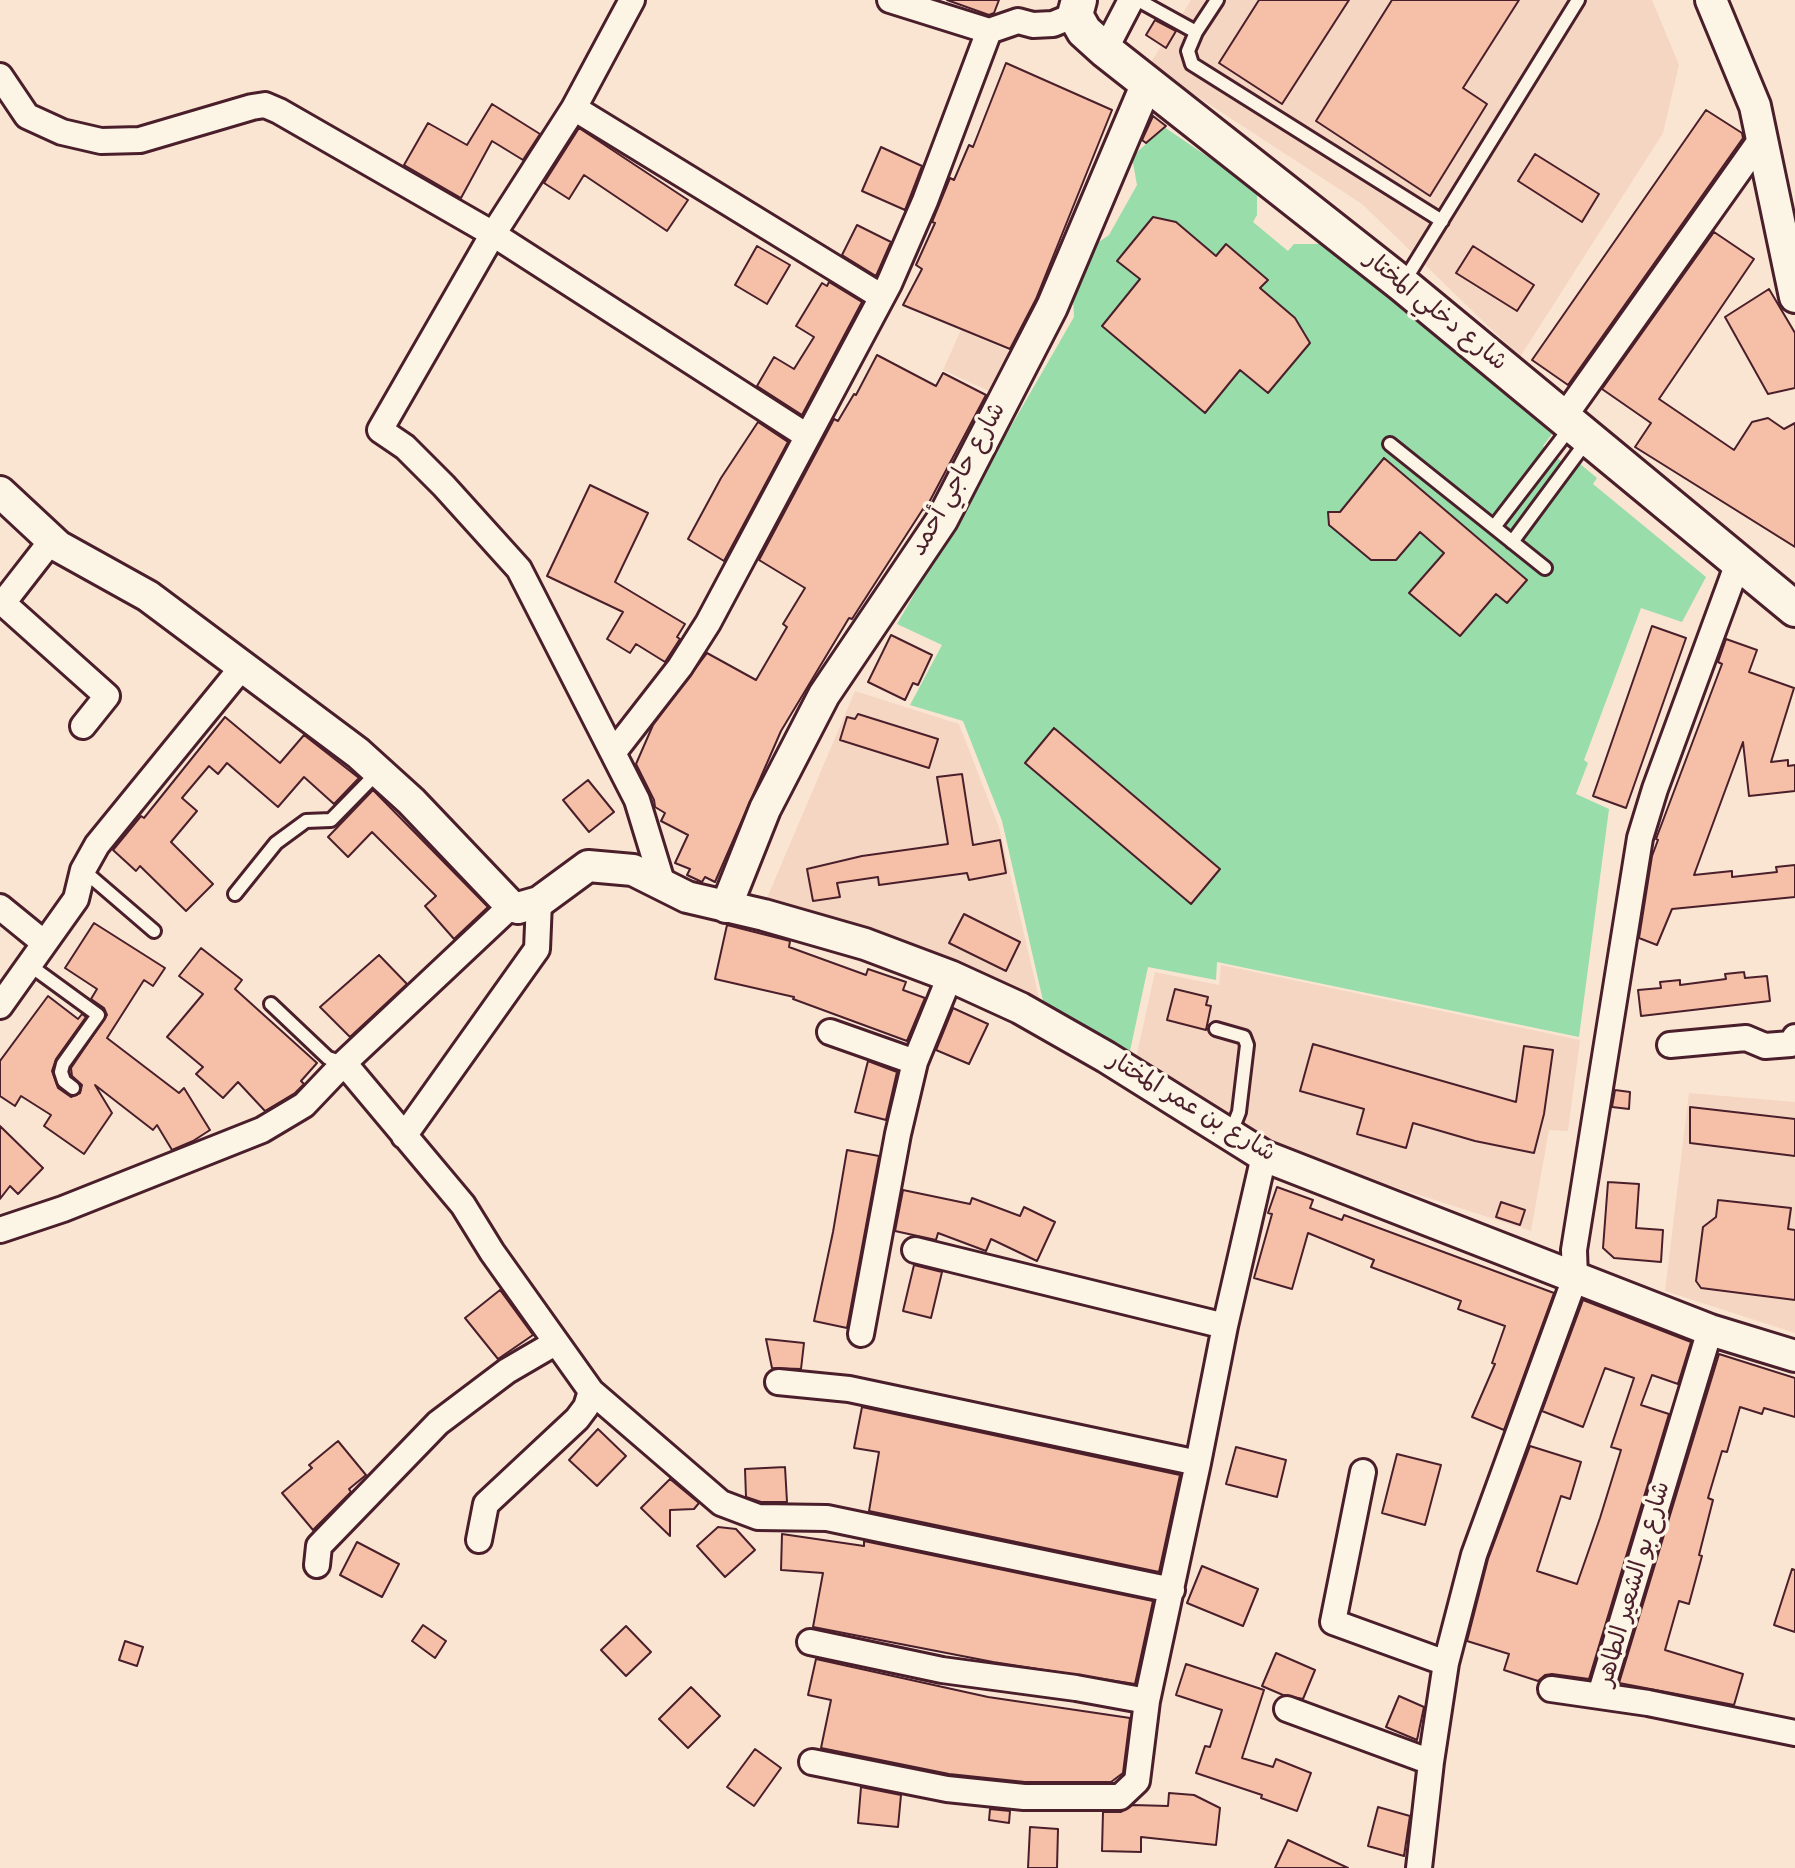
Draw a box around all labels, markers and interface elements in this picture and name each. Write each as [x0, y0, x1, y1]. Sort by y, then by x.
street label: شارع دخلي المختار [1358, 246, 1512, 378]
street label: شارع حاجي أحمد [905, 398, 1013, 562]
street label: شارع بن عمر المختار [1102, 1047, 1280, 1169]
street label: شارع بو الشعير الطاهر [1592, 1479, 1678, 1689]

